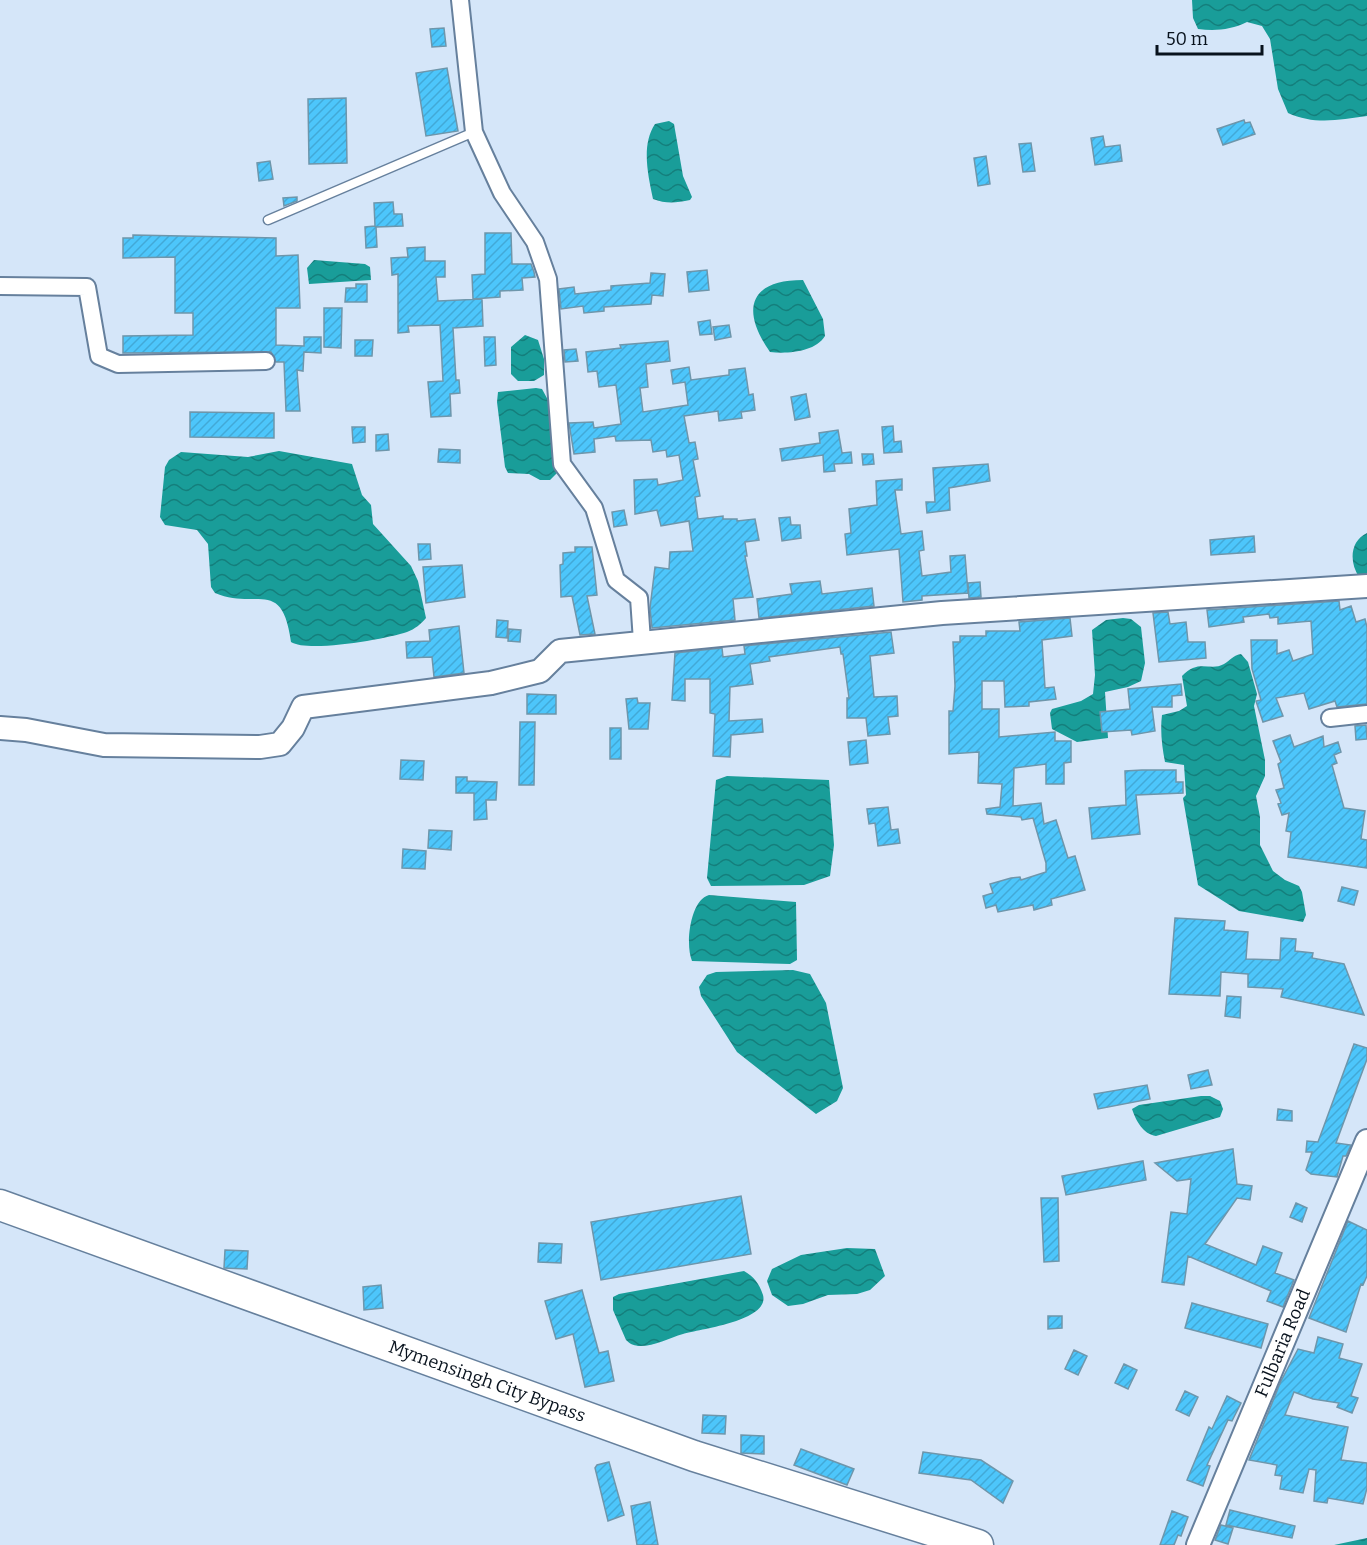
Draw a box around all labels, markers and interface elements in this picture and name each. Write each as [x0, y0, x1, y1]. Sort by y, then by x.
scale bar [1157, 18, 1262, 56]
text: 50 m [1166, 28, 1208, 50]
street label: Fulbaria Road [1250, 1285, 1315, 1400]
street label: Mymensingh City Bypass [386, 1336, 589, 1427]

